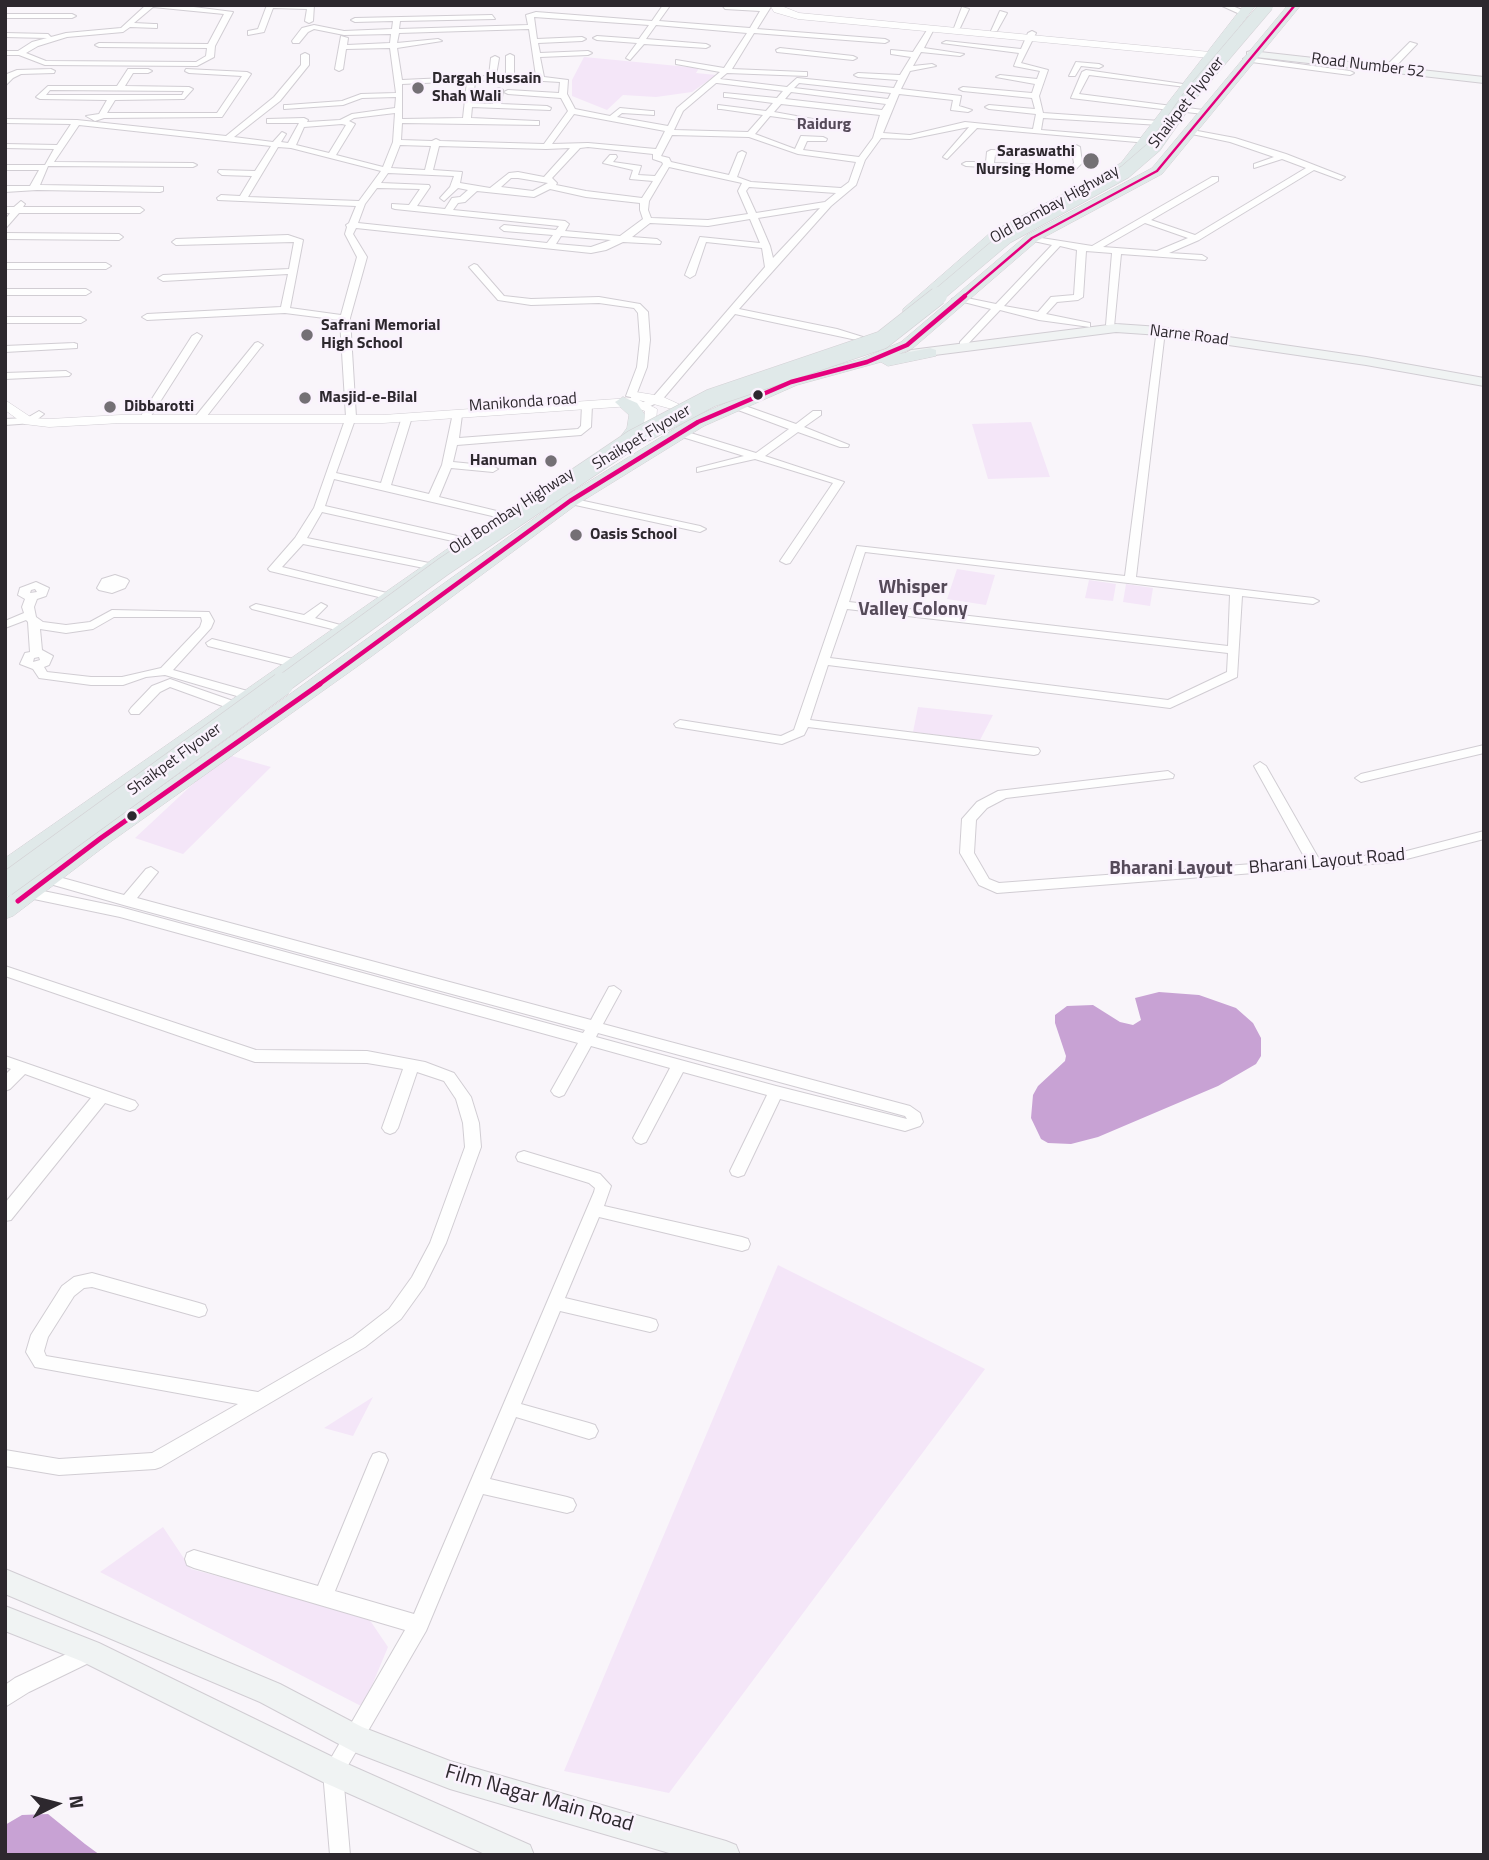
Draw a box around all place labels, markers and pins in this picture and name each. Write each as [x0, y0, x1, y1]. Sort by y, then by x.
place label: Dargah Hussain Shah Wali [432, 69, 541, 107]
marker: Dargah Hussain Shah Wali [410, 80, 426, 96]
place label: Saraswathi Nursing Home [976, 142, 1075, 180]
marker: Saraswathi Nursing Home [1081, 151, 1101, 171]
place label: Safrani Memorial High School [321, 316, 441, 354]
marker: Safrani Memorial High School [299, 327, 315, 343]
place label: Masjid-e-Bilal [319, 388, 417, 408]
unlabelled marker [751, 388, 765, 402]
marker: Masjid-e-Bilal [297, 390, 313, 406]
place label: Dibbarotti [124, 397, 194, 417]
marker: Dibbarotti [102, 399, 118, 415]
place label: Hanuman [470, 451, 537, 471]
marker: Hanuman [543, 453, 559, 469]
place label: Oasis School [590, 525, 677, 545]
marker: Oasis School [568, 527, 584, 543]
unlabelled marker [125, 809, 139, 823]

